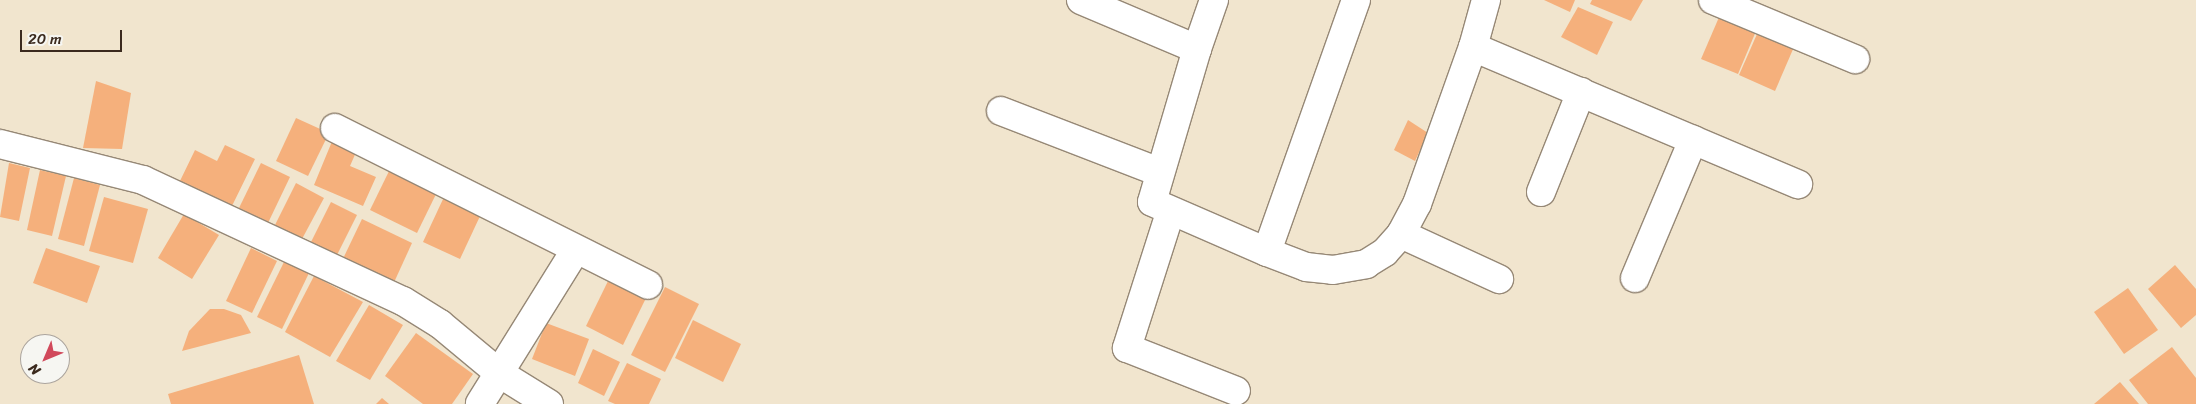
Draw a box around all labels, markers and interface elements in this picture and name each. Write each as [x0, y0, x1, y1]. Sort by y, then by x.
scale bar [22, 20, 125, 52]
text: 20 m [28, 26, 62, 52]
north arrow [20, 334, 70, 384]
text: N [22, 357, 47, 382]

